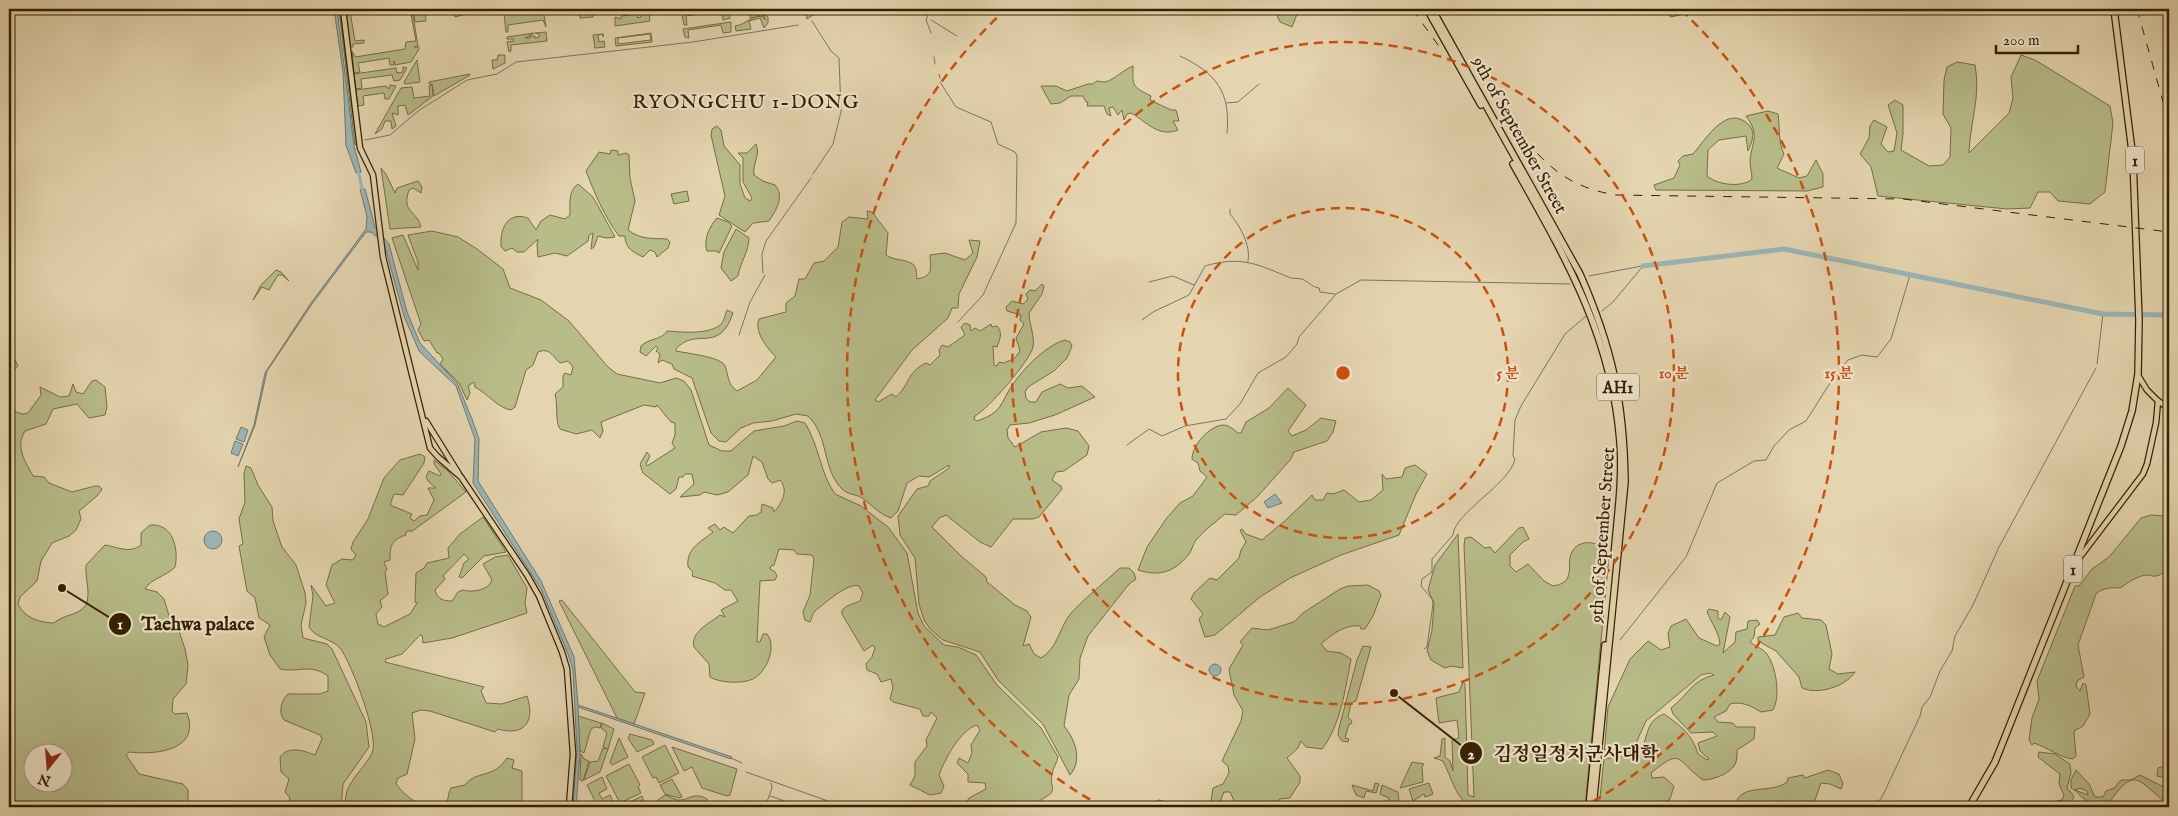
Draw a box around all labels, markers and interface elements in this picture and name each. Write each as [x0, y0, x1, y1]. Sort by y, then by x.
scale bar [1996, 22, 2078, 54]
text: 200 m [2003, 31, 2040, 50]
street label: 9th of September Street [1465, 52, 1571, 218]
district label: RYONGCHU 1-DONG [632, 90, 860, 115]
road number: 1 [2126, 146, 2144, 174]
centre of rings [1334, 364, 1352, 382]
text: 5 분 [1496, 364, 1520, 383]
text: 10 분 [1659, 364, 1689, 383]
text: 15 분 [1825, 364, 1853, 383]
road number: AH1 [1597, 374, 1639, 401]
street label: 9th of September Street [1586, 446, 1621, 625]
road number: 1 [2064, 556, 2082, 582]
callout: Taehwa palace [107, 607, 265, 641]
text: Taehwa palace [141, 613, 255, 637]
text: 1 [117, 615, 123, 634]
callout: 김정일정치군사대학 [1458, 736, 1669, 770]
text: 김정일정치군사대학 [1493, 743, 1659, 767]
north arrow [22, 744, 72, 794]
text: 2 [1467, 745, 1475, 764]
text: N [36, 769, 54, 790]

